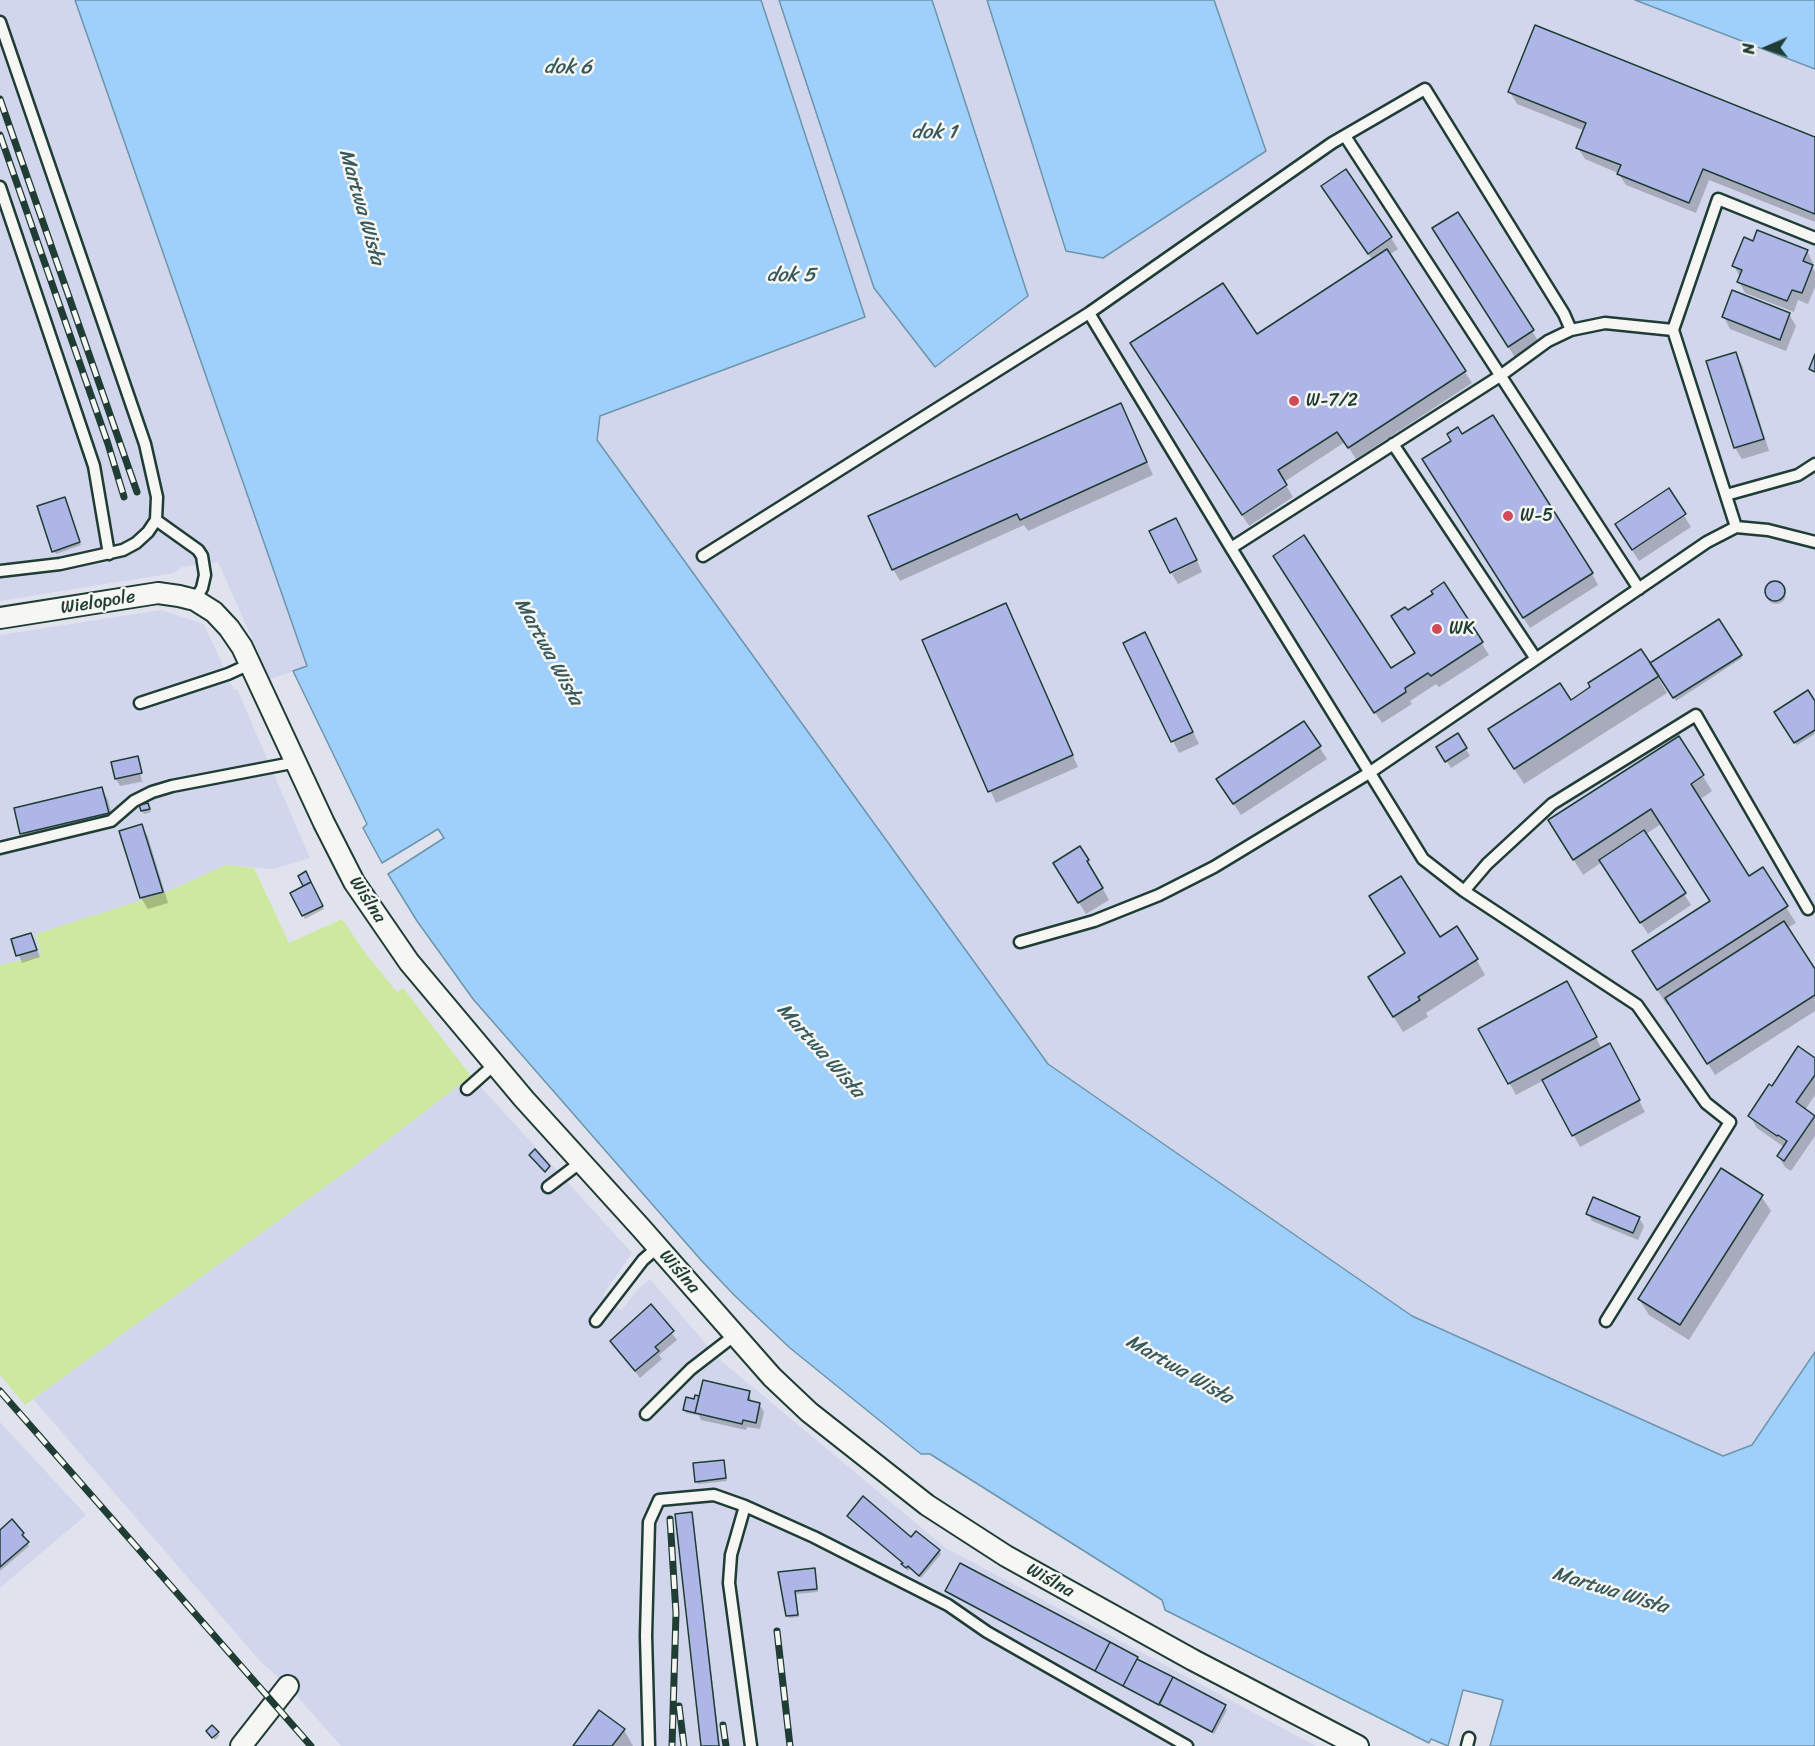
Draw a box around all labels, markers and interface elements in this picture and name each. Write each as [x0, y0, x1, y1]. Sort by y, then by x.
north arrow [1737, 18, 1797, 78]
text: N [1734, 43, 1763, 55]
water label: dok 6 [544, 56, 592, 80]
water label: dok 1 [911, 121, 957, 145]
water label: Martwa Wisła [333, 146, 389, 268]
water label: dok 5 [767, 264, 815, 288]
place label: W-7/2 [1306, 390, 1358, 412]
marker: W-7/2 [1287, 394, 1301, 408]
place label: W-5 [1520, 505, 1553, 527]
marker: W-5 [1501, 509, 1515, 523]
street label: Wielopole [59, 586, 137, 620]
water label: Martwa Wisła [509, 594, 587, 710]
place label: WK [1449, 618, 1474, 640]
marker: WK [1430, 622, 1444, 636]
street label: Wiślna [344, 873, 390, 927]
water label: Martwa Wisła [771, 999, 869, 1103]
street label: Wiślna [654, 1246, 704, 1298]
water label: Martwa Wisła [1121, 1330, 1237, 1410]
street label: Wiślna [1022, 1559, 1078, 1603]
water label: Martwa Wisła [1550, 1562, 1670, 1620]

